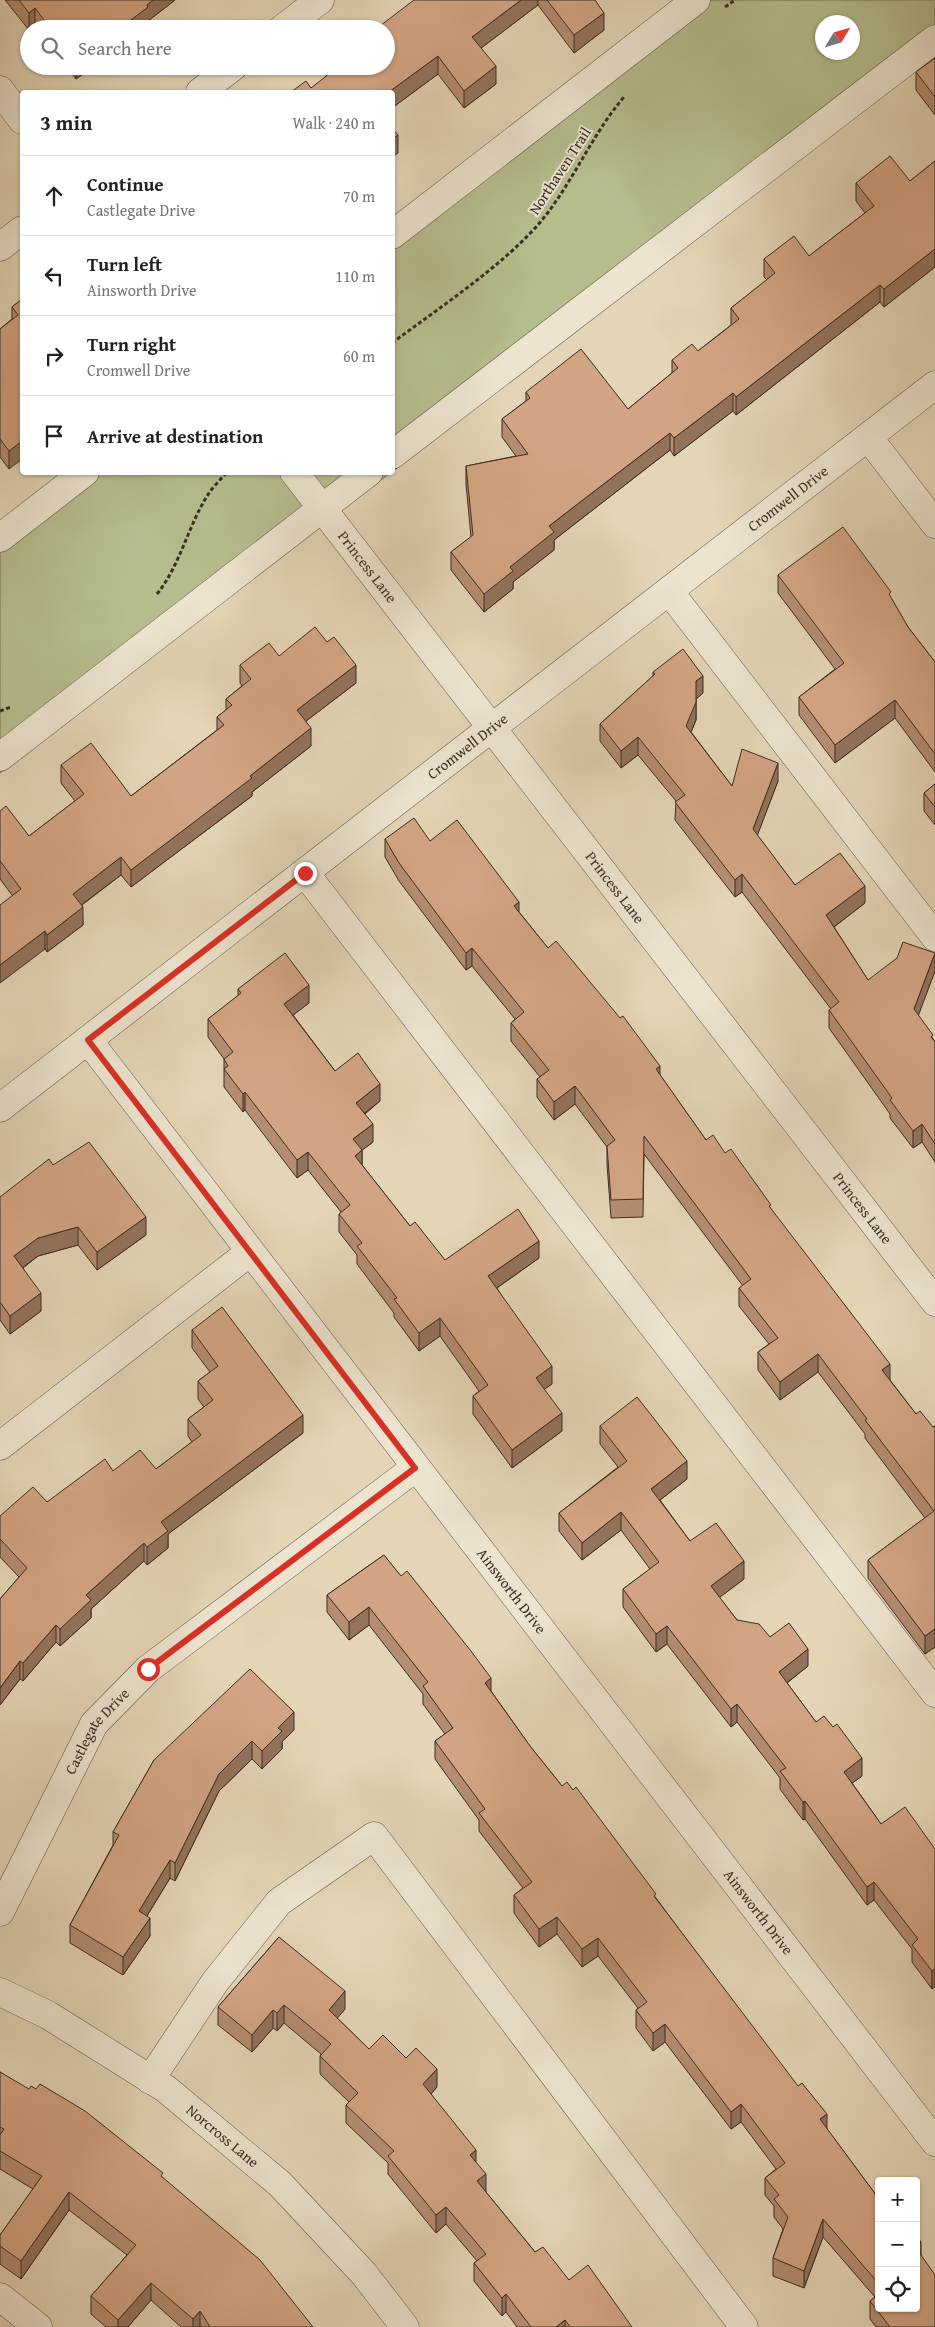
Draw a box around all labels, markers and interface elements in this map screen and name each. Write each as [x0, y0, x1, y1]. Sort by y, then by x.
north arrow [815, 15, 860, 60]
search box [20, 20, 395, 75]
icon: search [38, 34, 66, 62]
text: Search here [78, 34, 172, 62]
text: 3 min [40, 107, 92, 138]
text: Walk · 240 m [292, 111, 375, 135]
street label: Northaven Trail [524, 123, 596, 218]
text: Continue [87, 170, 164, 198]
icon: ahead [40, 182, 68, 210]
text: 70 m [343, 184, 375, 208]
text: Castlegate Drive [87, 198, 195, 222]
text: Turn left [87, 250, 162, 278]
icon: left [40, 262, 68, 290]
text: 110 m [335, 264, 375, 288]
text: Ainsworth Drive [87, 278, 196, 302]
text: Turn right [87, 330, 176, 358]
icon: right [40, 342, 68, 370]
text: 60 m [343, 344, 375, 368]
text: Cromwell Drive [87, 358, 190, 382]
icon: arrive [40, 422, 68, 450]
text: Arrive at destination [87, 422, 263, 450]
street label: Cromwell Drive [743, 460, 832, 536]
street label: Princess Lane [333, 526, 402, 607]
street label: Cromwell Drive [422, 708, 512, 784]
street label: Princess Lane [581, 847, 650, 928]
route end [294, 862, 317, 885]
street label: Princess Lane [828, 1167, 897, 1248]
street label: Ainsworth Drive [472, 1544, 552, 1638]
route start [137, 1658, 160, 1681]
street label: Castlegate Drive [60, 1683, 134, 1778]
street label: Ainsworth Drive [719, 1865, 798, 1959]
street label: Norcross Lane [182, 2099, 264, 2172]
map controls [875, 2177, 920, 2312]
button: + [875, 2177, 920, 2222]
button: − [875, 2222, 920, 2267]
button: locate [875, 2267, 920, 2312]

